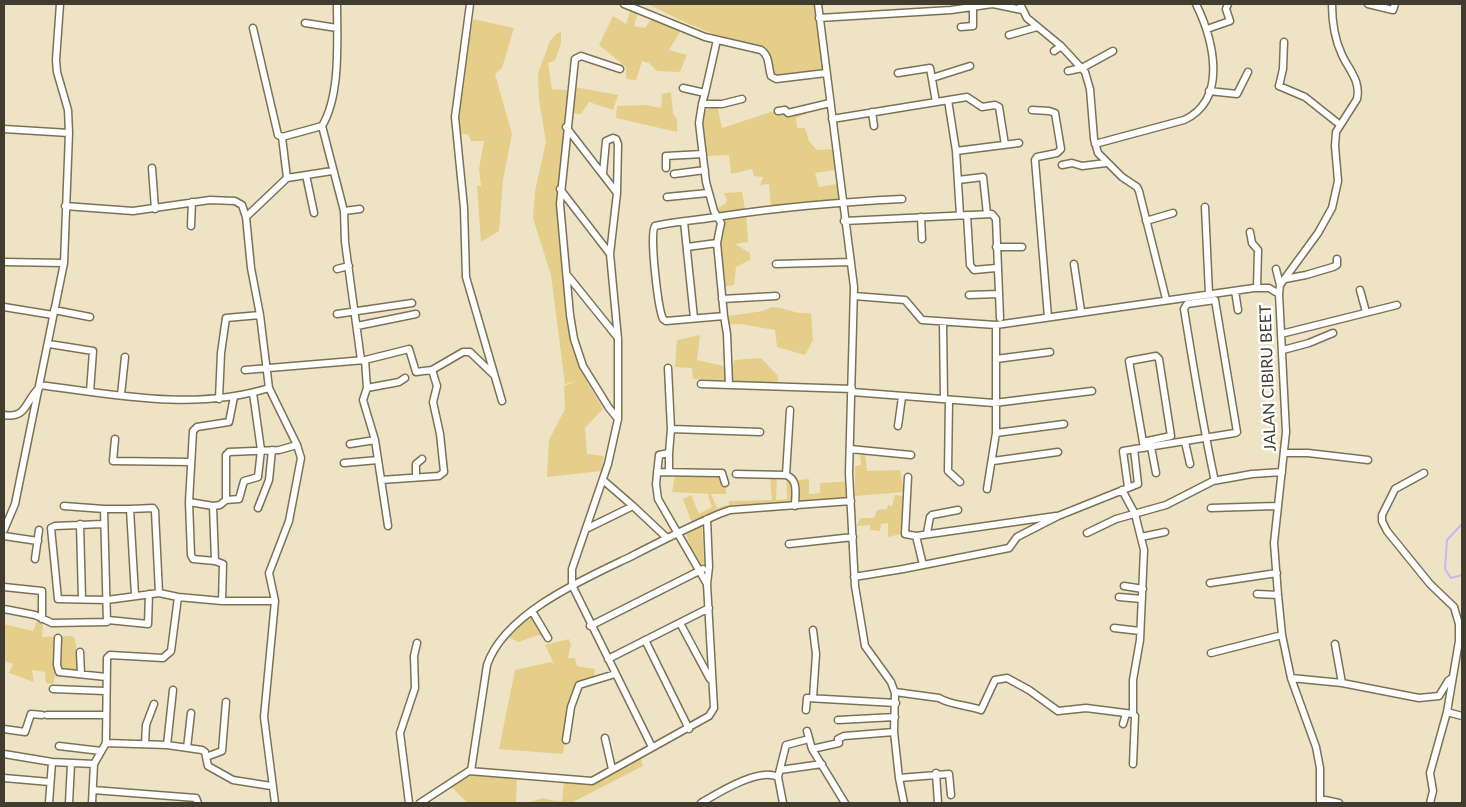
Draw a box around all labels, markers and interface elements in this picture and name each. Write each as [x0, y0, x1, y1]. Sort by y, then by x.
street label: JALAN CIBIRU BEET [1256, 304, 1280, 452]

